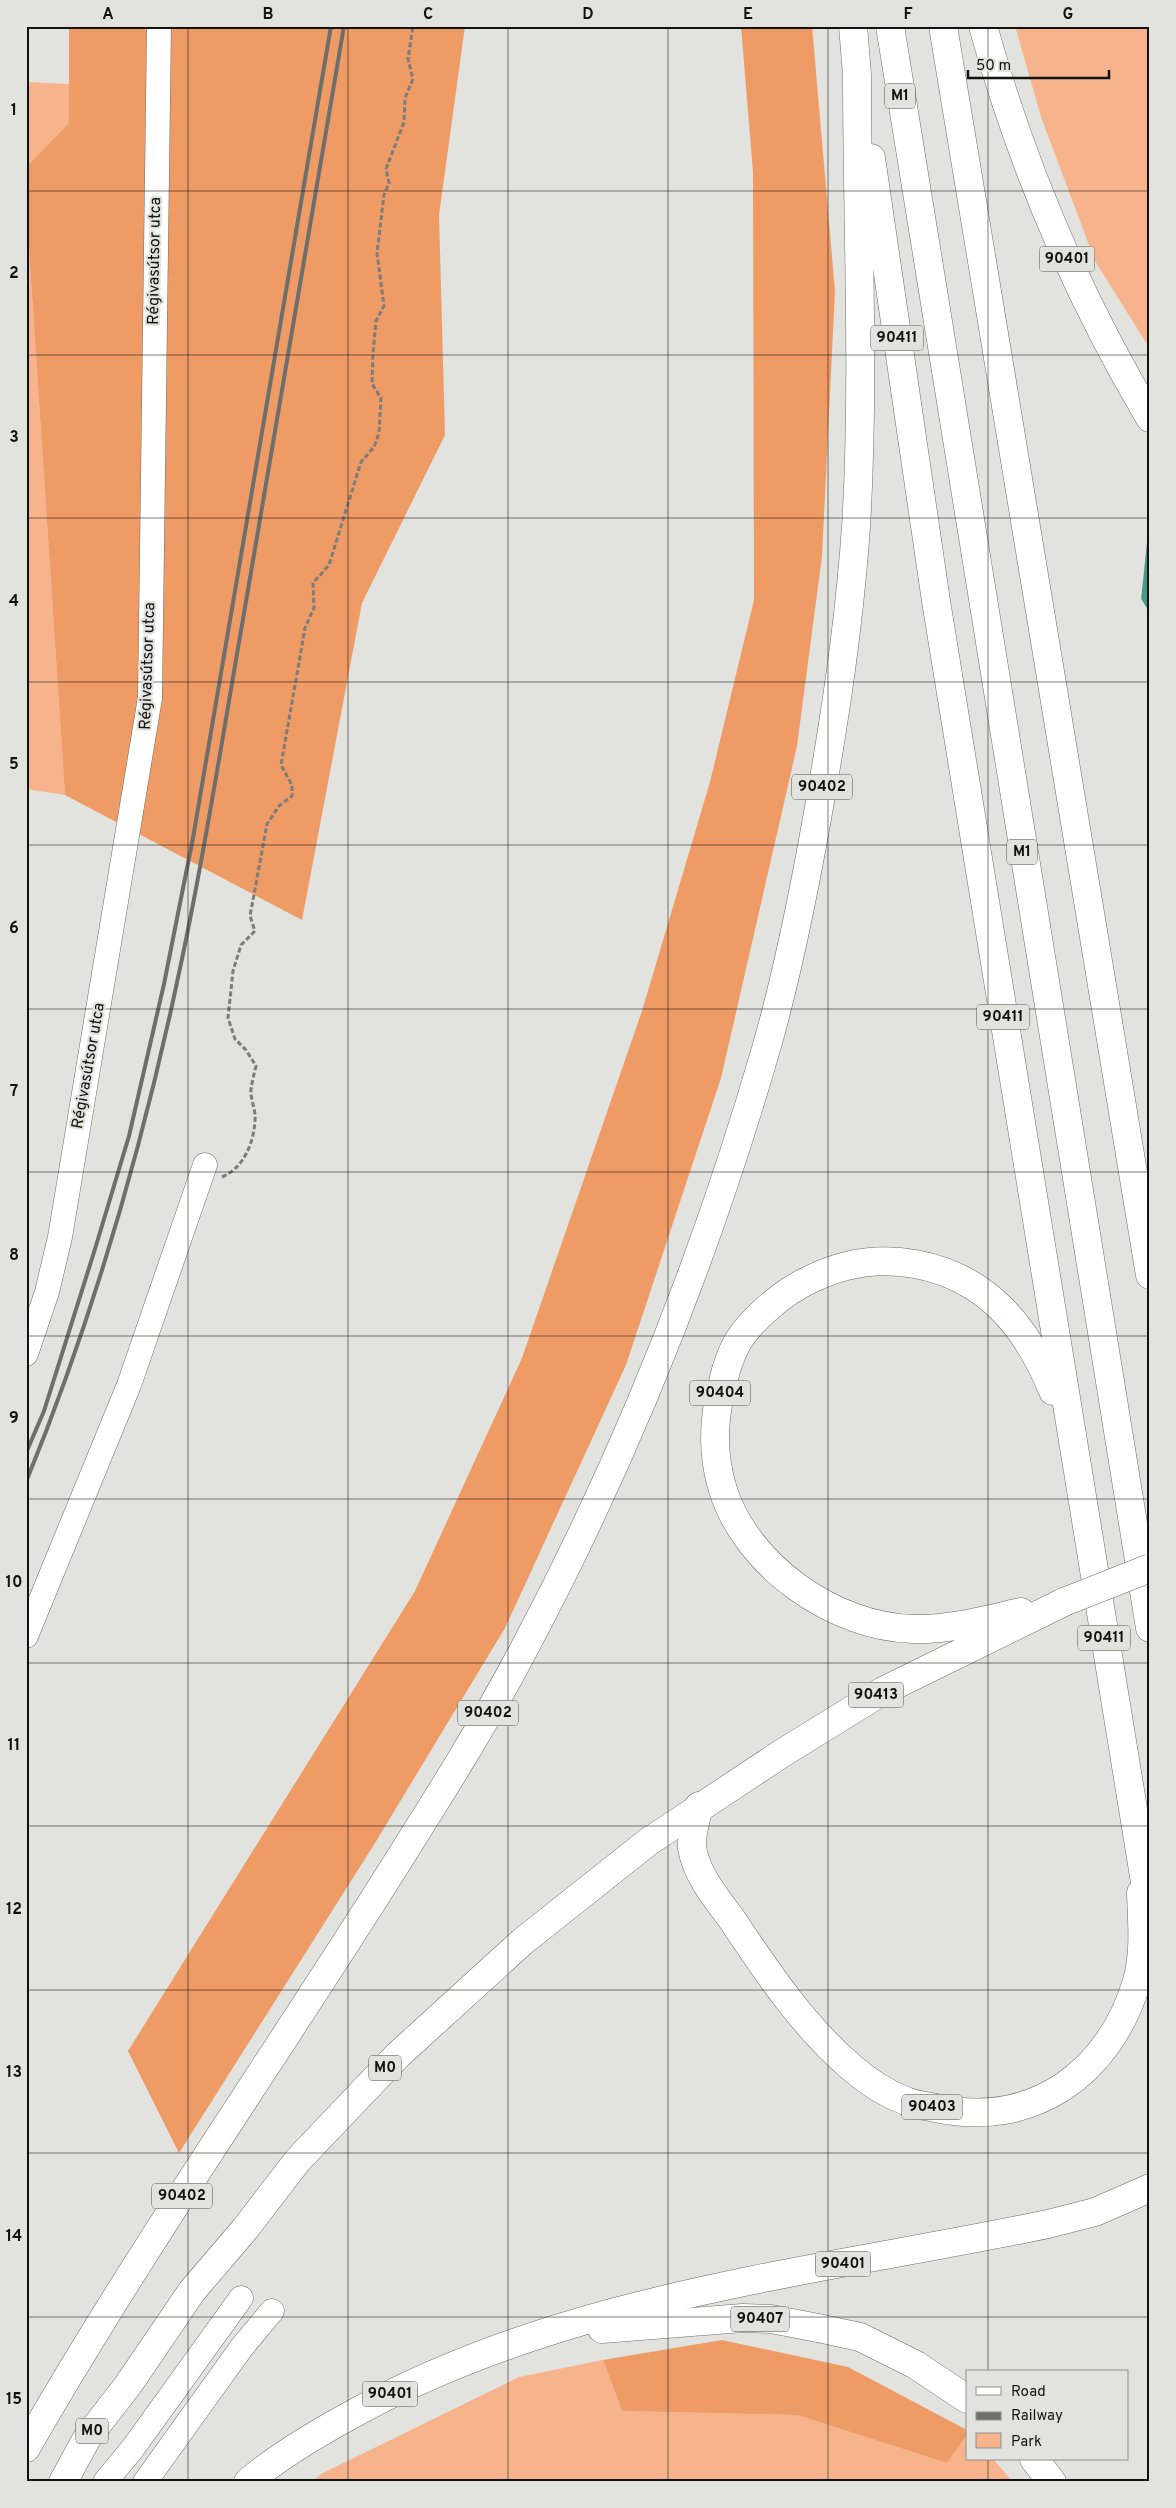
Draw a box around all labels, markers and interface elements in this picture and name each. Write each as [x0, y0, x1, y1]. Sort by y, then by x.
text: A [102, 5, 114, 25]
text: B [262, 5, 274, 25]
text: C [423, 5, 433, 25]
text: D [582, 5, 594, 25]
text: E [743, 5, 753, 25]
text: F [903, 5, 913, 25]
text: G [1063, 5, 1073, 25]
scale bar [968, 48, 1110, 80]
text: 50 m [976, 57, 1011, 76]
road number: M1 [885, 84, 915, 108]
text: 1 [11, 101, 17, 121]
street label: Régivasútsor utca [144, 197, 166, 325]
road number: 90401 [1040, 246, 1094, 272]
text: 2 [9, 264, 19, 284]
road number: 90411 [871, 326, 923, 350]
text: 3 [9, 428, 19, 448]
text: 4 [9, 592, 19, 612]
street label: Régivasútsor utca [136, 602, 160, 730]
text: 5 [9, 755, 19, 775]
road number: 90402 [792, 774, 852, 800]
road number: M1 [1007, 840, 1037, 864]
text: 6 [9, 919, 19, 939]
street label: Régivasútsor utca [68, 1001, 110, 1131]
road number: 90411 [977, 1004, 1029, 1030]
text: 7 [10, 1082, 18, 1102]
text: 8 [9, 1246, 19, 1266]
road number: 90404 [690, 1380, 750, 1406]
text: 9 [9, 1409, 19, 1429]
text: 10 [6, 1573, 22, 1593]
road number: 90411 [1078, 1626, 1130, 1650]
road number: 90413 [848, 1682, 904, 1708]
road number: 90402 [458, 1700, 518, 1726]
text: 11 [8, 1736, 20, 1756]
text: 12 [6, 1900, 22, 1920]
road number: M0 [369, 2056, 401, 2080]
text: 13 [6, 2063, 22, 2083]
road number: 90403 [902, 2094, 962, 2120]
road number: 90402 [152, 2184, 212, 2208]
text: 14 [6, 2227, 22, 2247]
road number: 90401 [816, 2252, 870, 2276]
road number: 90407 [731, 2306, 789, 2332]
legend [966, 2370, 1128, 2460]
road number: 90401 [362, 2382, 418, 2406]
text: Road [1011, 2383, 1046, 2402]
text: 15 [6, 2390, 22, 2410]
text: Railway [1011, 2407, 1063, 2426]
road number: M0 [76, 2418, 108, 2444]
text: Park [1011, 2433, 1042, 2452]

